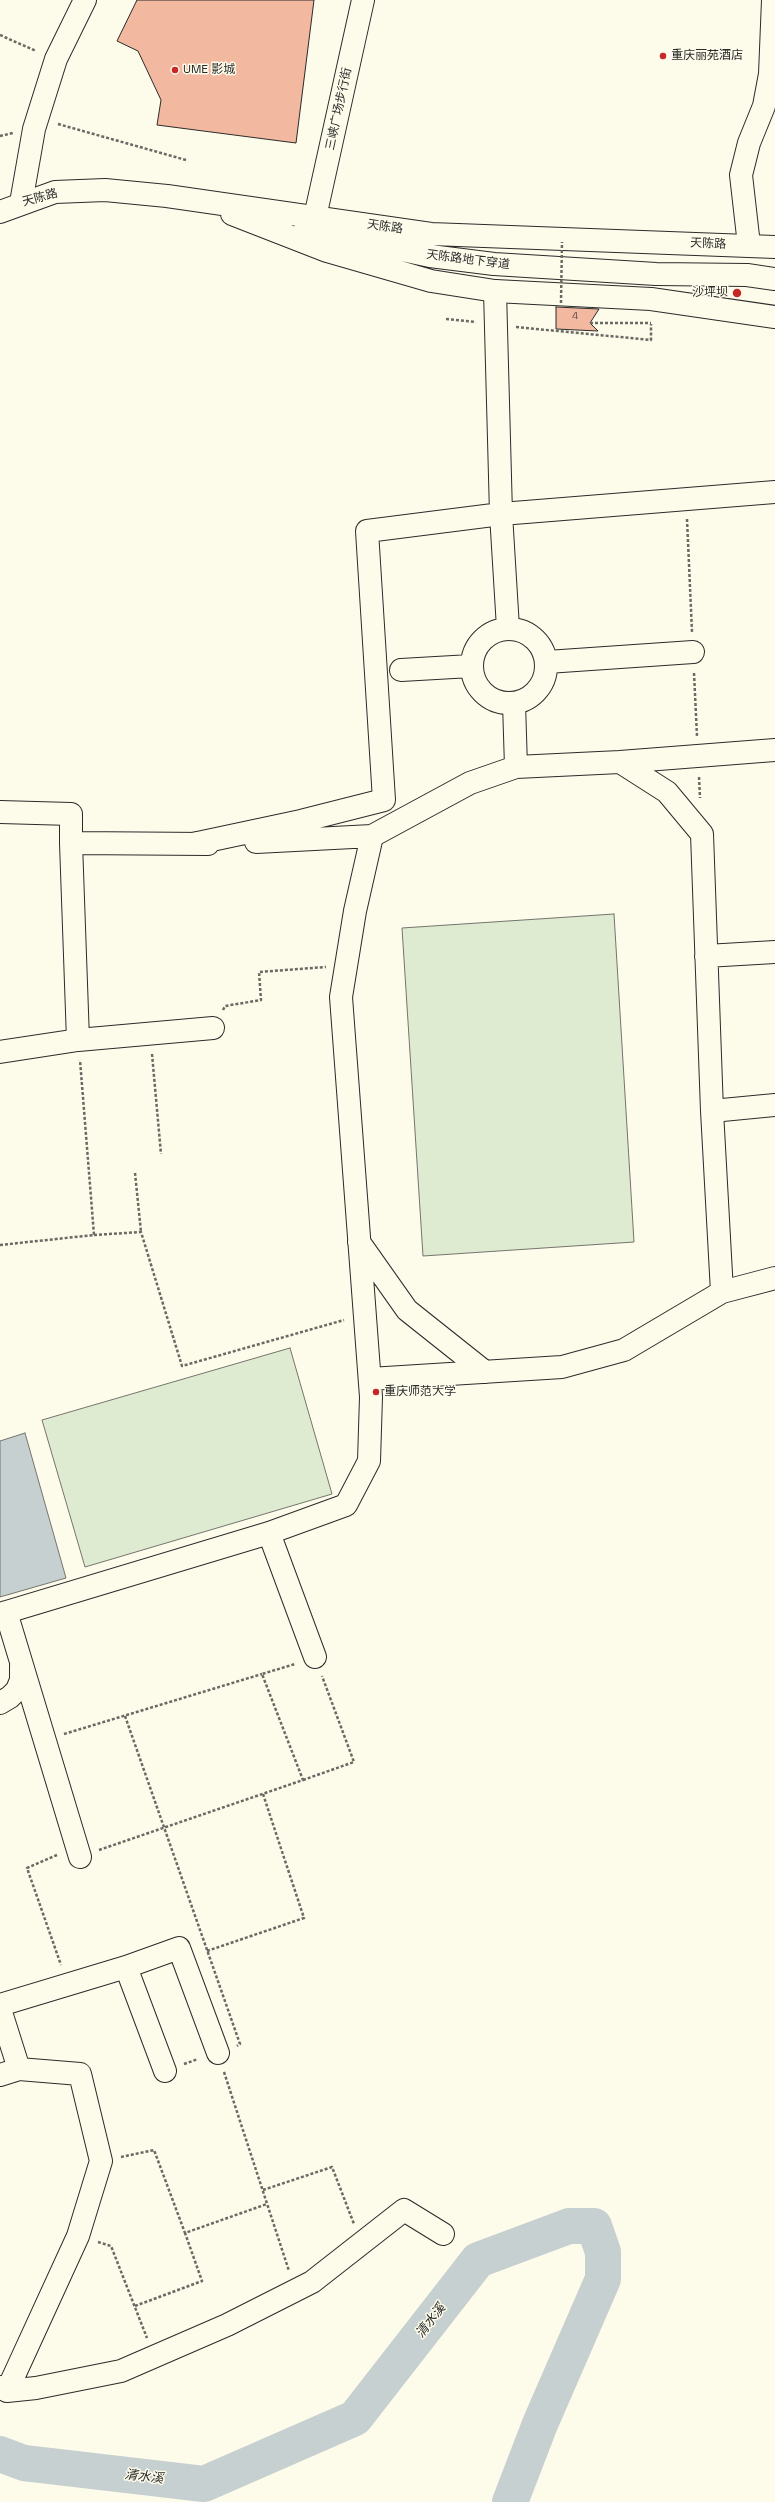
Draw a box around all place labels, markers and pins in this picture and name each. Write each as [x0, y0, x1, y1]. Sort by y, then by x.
place label: 重庆丽苑酒店 [671, 49, 743, 63]
marker: 重庆丽苑酒店 [658, 51, 668, 61]
place label: UME 影城 [183, 63, 235, 77]
marker: UME 影城 [170, 65, 180, 75]
place label: 沙坪坝 [692, 286, 728, 300]
marker: 沙坪坝 [731, 287, 743, 299]
place label: 重庆师范大学 [384, 1385, 456, 1399]
marker: 重庆师范大学 [371, 1387, 381, 1397]

